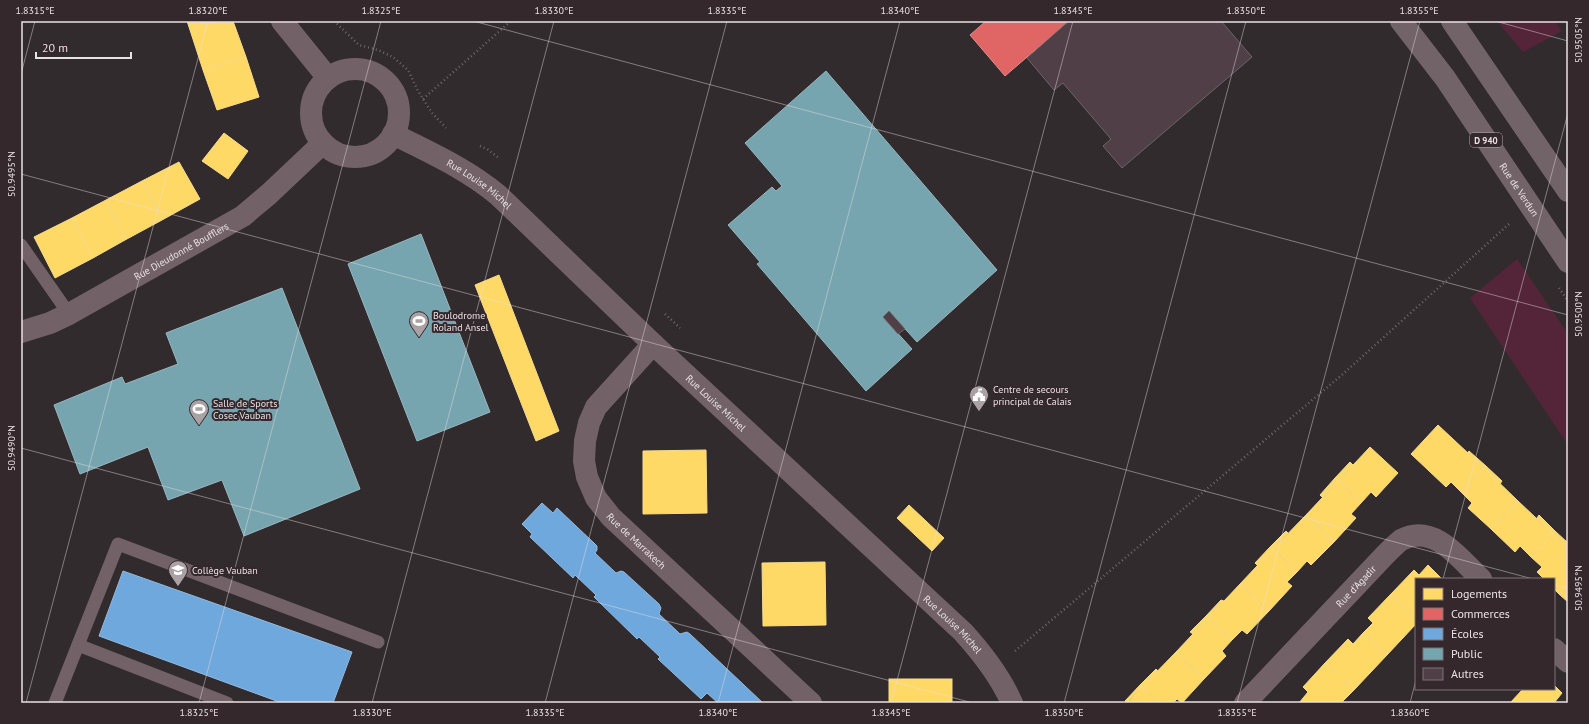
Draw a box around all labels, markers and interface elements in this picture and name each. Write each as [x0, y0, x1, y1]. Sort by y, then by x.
text: 1.8315°E [16, 4, 55, 17]
text: 1.8320°E [189, 4, 228, 17]
text: 1.8325°E [362, 4, 401, 17]
text: 1.8330°E [535, 4, 574, 17]
text: 1.8335°E [708, 4, 747, 17]
text: 1.8340°E [881, 4, 920, 17]
text: 1.8345°E [1054, 4, 1093, 17]
text: 1.8350°E [1227, 4, 1266, 17]
text: 1.8355°E [1400, 4, 1439, 17]
text: 50.9505°N [1572, 17, 1585, 63]
scale bar [36, 34, 131, 60]
text: 20 m [42, 40, 68, 55]
road number: D 940 [1470, 133, 1502, 147]
text: 50.9495°N [5, 151, 18, 197]
street label: Rue Louise Michel [444, 156, 515, 212]
street label: Rue de Verdun [1497, 160, 1542, 219]
street label: Rue Dieudonné Boufflers [131, 219, 231, 283]
text: 50.9500°N [1572, 291, 1585, 337]
place label: Boulodrome Roland Ansel [433, 309, 489, 334]
sports icon: Boulodrome Roland Ansel [408, 310, 430, 338]
street label: Rue Louise Michel [683, 372, 749, 434]
place label: Centre de secours principal de Calais [993, 383, 1072, 408]
public building icon: Centre de secours principal de Calais [968, 384, 990, 412]
place label: Salle de Sports Cosec Vauban [213, 397, 277, 422]
sports icon: Salle de Sports Cosec Vauban [188, 398, 210, 426]
text: 50.9490°N [5, 425, 18, 471]
street label: Rue de Marrakech [604, 510, 669, 571]
school or university icon: Collège Vauban [167, 559, 189, 587]
street label: Rue d'Agadir [1333, 562, 1379, 610]
place label: Collège Vauban [192, 564, 258, 577]
text: 50.9495°N [1572, 565, 1585, 611]
legend [1415, 578, 1555, 690]
text: Logements [1451, 586, 1507, 601]
street label: Rue Louise Michel [921, 592, 985, 656]
text: Commerces [1451, 606, 1510, 621]
text: Écoles [1451, 626, 1484, 641]
text: Public [1451, 646, 1483, 661]
text: Autres [1451, 666, 1484, 681]
text: 1.8325°E [180, 706, 219, 719]
text: 1.8330°E [353, 706, 392, 719]
text: 1.8335°E [526, 706, 565, 719]
text: 1.8340°E [699, 706, 738, 719]
text: 1.8345°E [872, 706, 911, 719]
text: 1.8350°E [1045, 706, 1084, 719]
text: 1.8355°E [1218, 706, 1257, 719]
text: 1.8360°E [1391, 706, 1430, 719]

